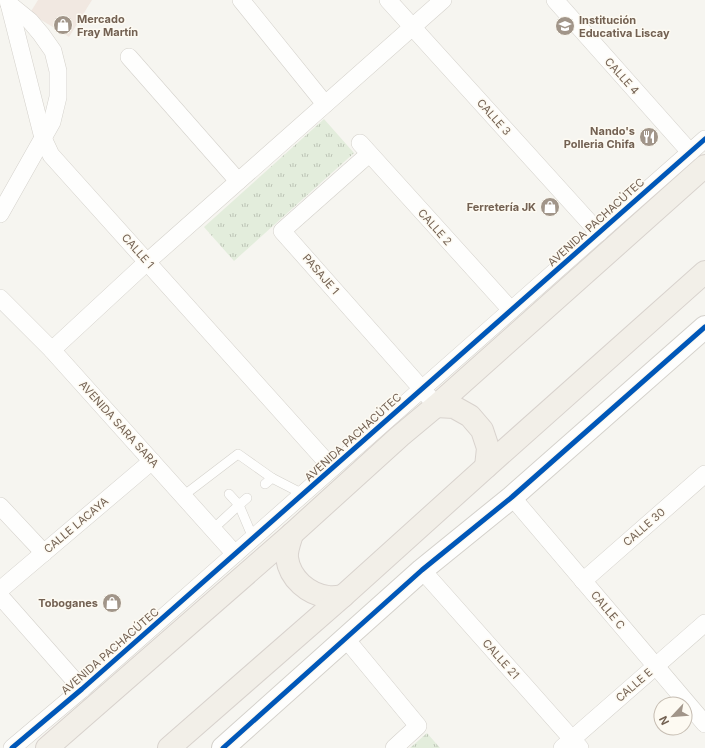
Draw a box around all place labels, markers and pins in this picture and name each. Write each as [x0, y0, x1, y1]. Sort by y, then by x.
place label: Mercado Fray Martín [77, 12, 138, 39]
place label: Institución Educativa Liscay [579, 13, 670, 40]
shop icon: Mercado Fray Martín [52, 14, 74, 36]
school or university icon: Institución Educativa Liscay [554, 15, 576, 37]
place label: Nando's Polleria Chifa [564, 124, 635, 151]
restaurant icon: Nando's Polleria Chifa [638, 126, 660, 148]
shop icon: Ferretería JK [539, 196, 561, 218]
place label: Ferretería JK [467, 200, 536, 214]
shop icon: Toboganes [101, 592, 123, 614]
place label: Toboganes [38, 596, 98, 610]

